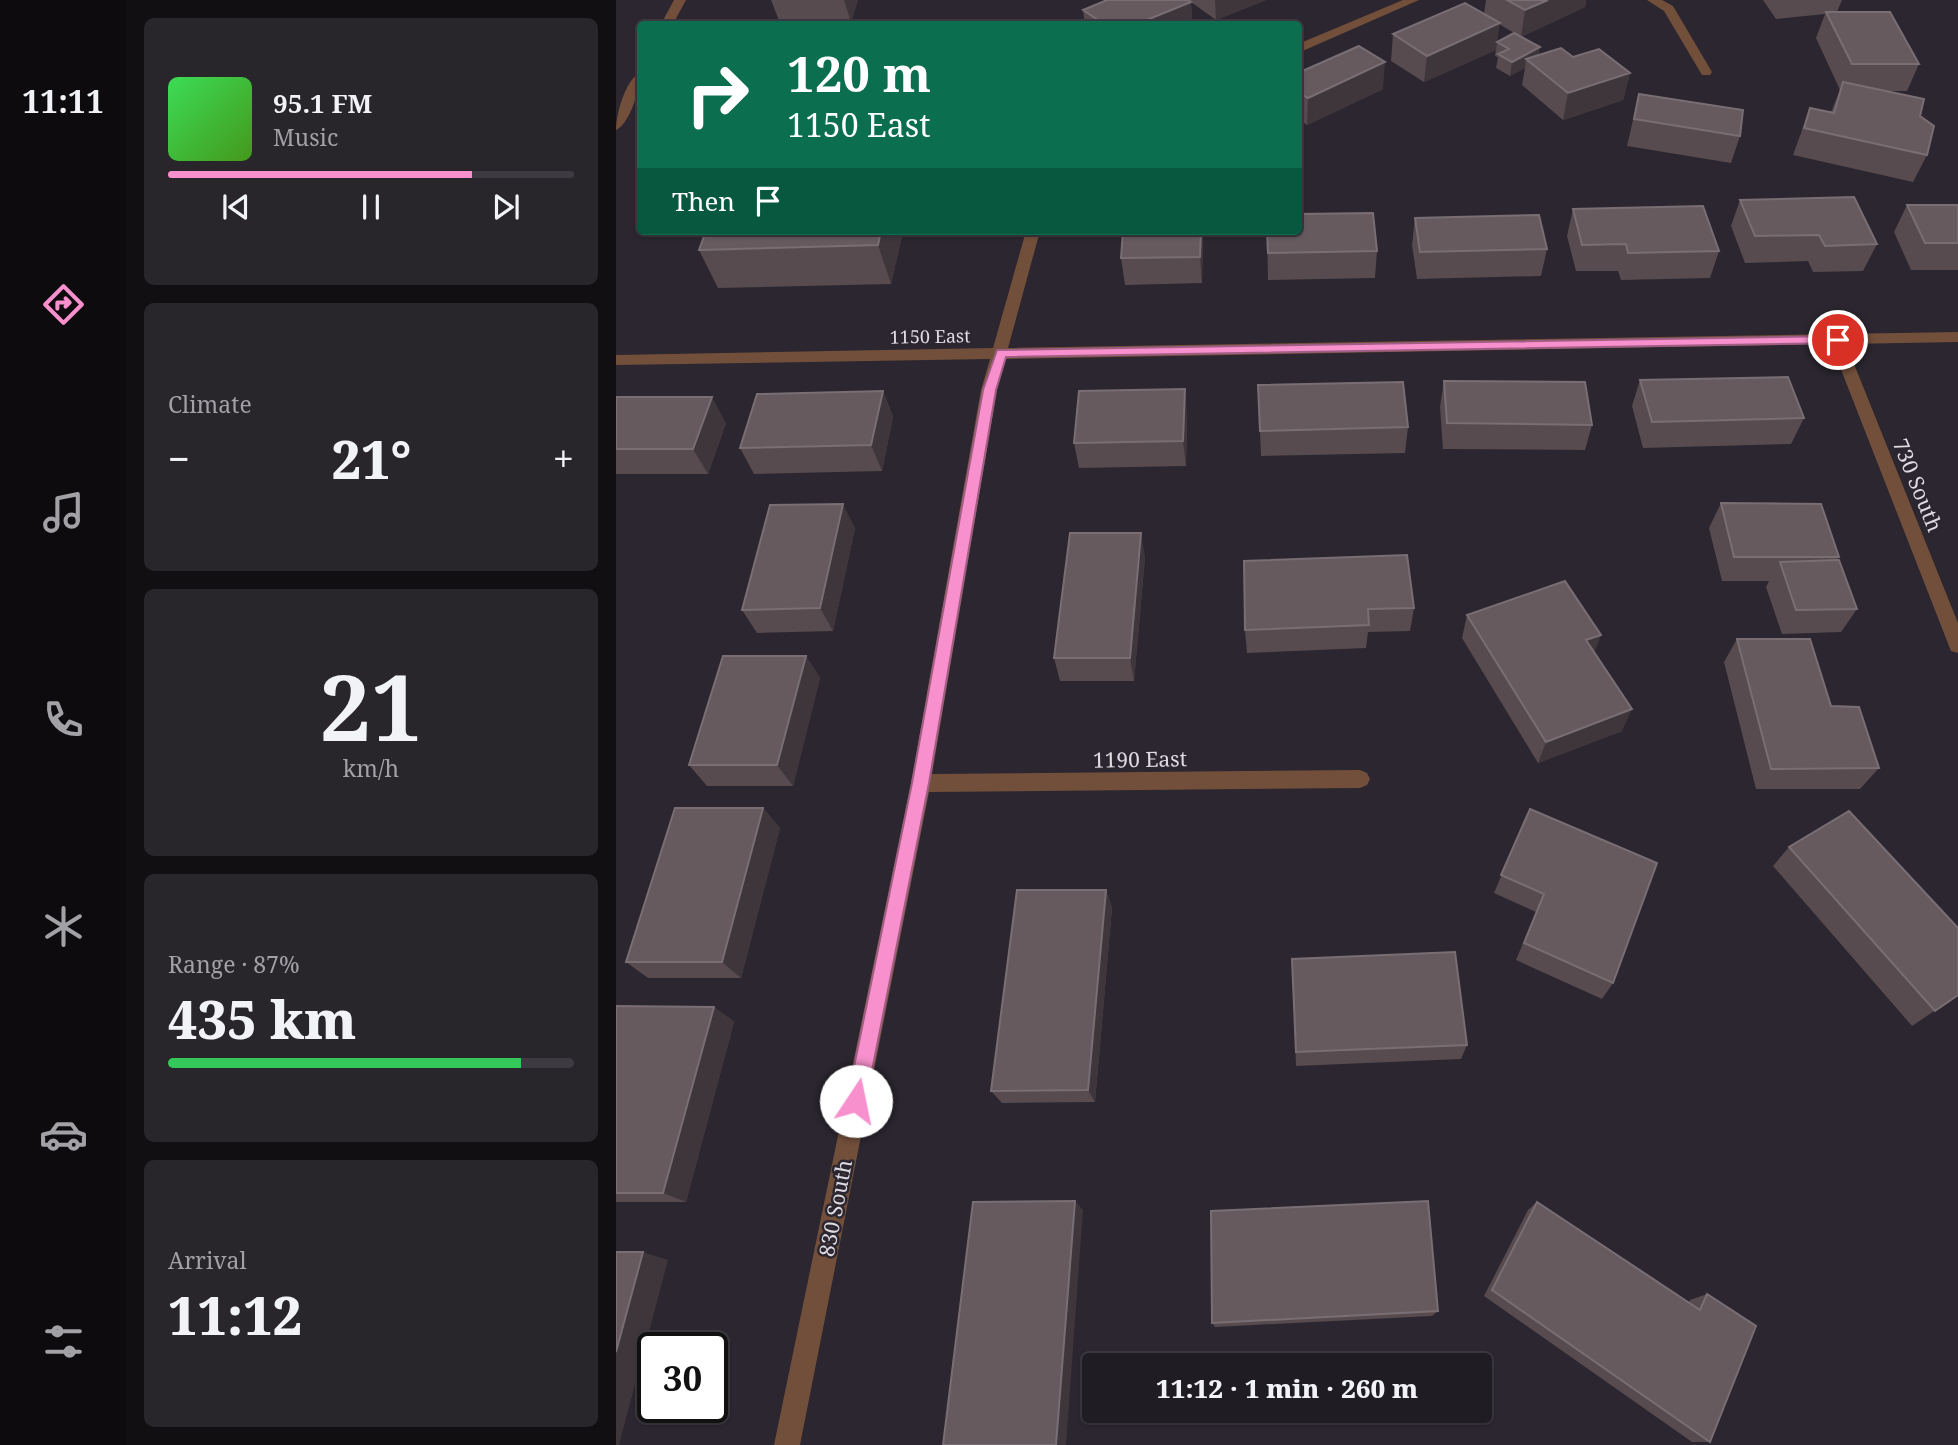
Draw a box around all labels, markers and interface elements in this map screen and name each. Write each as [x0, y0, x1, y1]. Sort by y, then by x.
text: 120 m [787, 40, 931, 106]
icon: right [672, 49, 763, 140]
text: 11:11 [22, 79, 104, 122]
text: 95.1 FM [273, 85, 372, 121]
text: 1150 East [787, 103, 931, 146]
text: Music [273, 121, 338, 153]
icon: arrive [749, 182, 787, 220]
text: Then [672, 183, 735, 219]
icon: previous [217, 188, 255, 226]
icon: pause [352, 188, 390, 226]
icon: next [487, 188, 525, 226]
icon: directions [39, 280, 88, 329]
pin [1808, 310, 1868, 370]
icon: arrive [1819, 321, 1857, 359]
street label: 1150 East [889, 323, 971, 349]
text: Climate [168, 388, 252, 420]
text: 21° [331, 423, 411, 494]
text: − [168, 432, 190, 484]
text: + [553, 432, 574, 484]
street label: 730 South [1887, 434, 1949, 536]
icon: music [39, 488, 88, 537]
text: 21 [320, 644, 422, 768]
icon: phone [39, 695, 88, 744]
street label: 1190 East [1093, 744, 1187, 774]
text: km/h [343, 752, 399, 784]
icon: climate [39, 902, 88, 951]
text: Range · 87% [168, 948, 300, 980]
text: 435 km [168, 983, 356, 1054]
position arrow [819, 1064, 893, 1138]
icon: car [39, 1110, 88, 1159]
street label: 830 South [812, 1157, 858, 1259]
text: Arrival [168, 1244, 247, 1276]
text: 11:12 [168, 1279, 302, 1350]
icon: filters [39, 1317, 88, 1366]
speed limit sign: 30 [637, 1332, 728, 1423]
text: 11:12 · 1 min · 260 m [1156, 1370, 1418, 1406]

